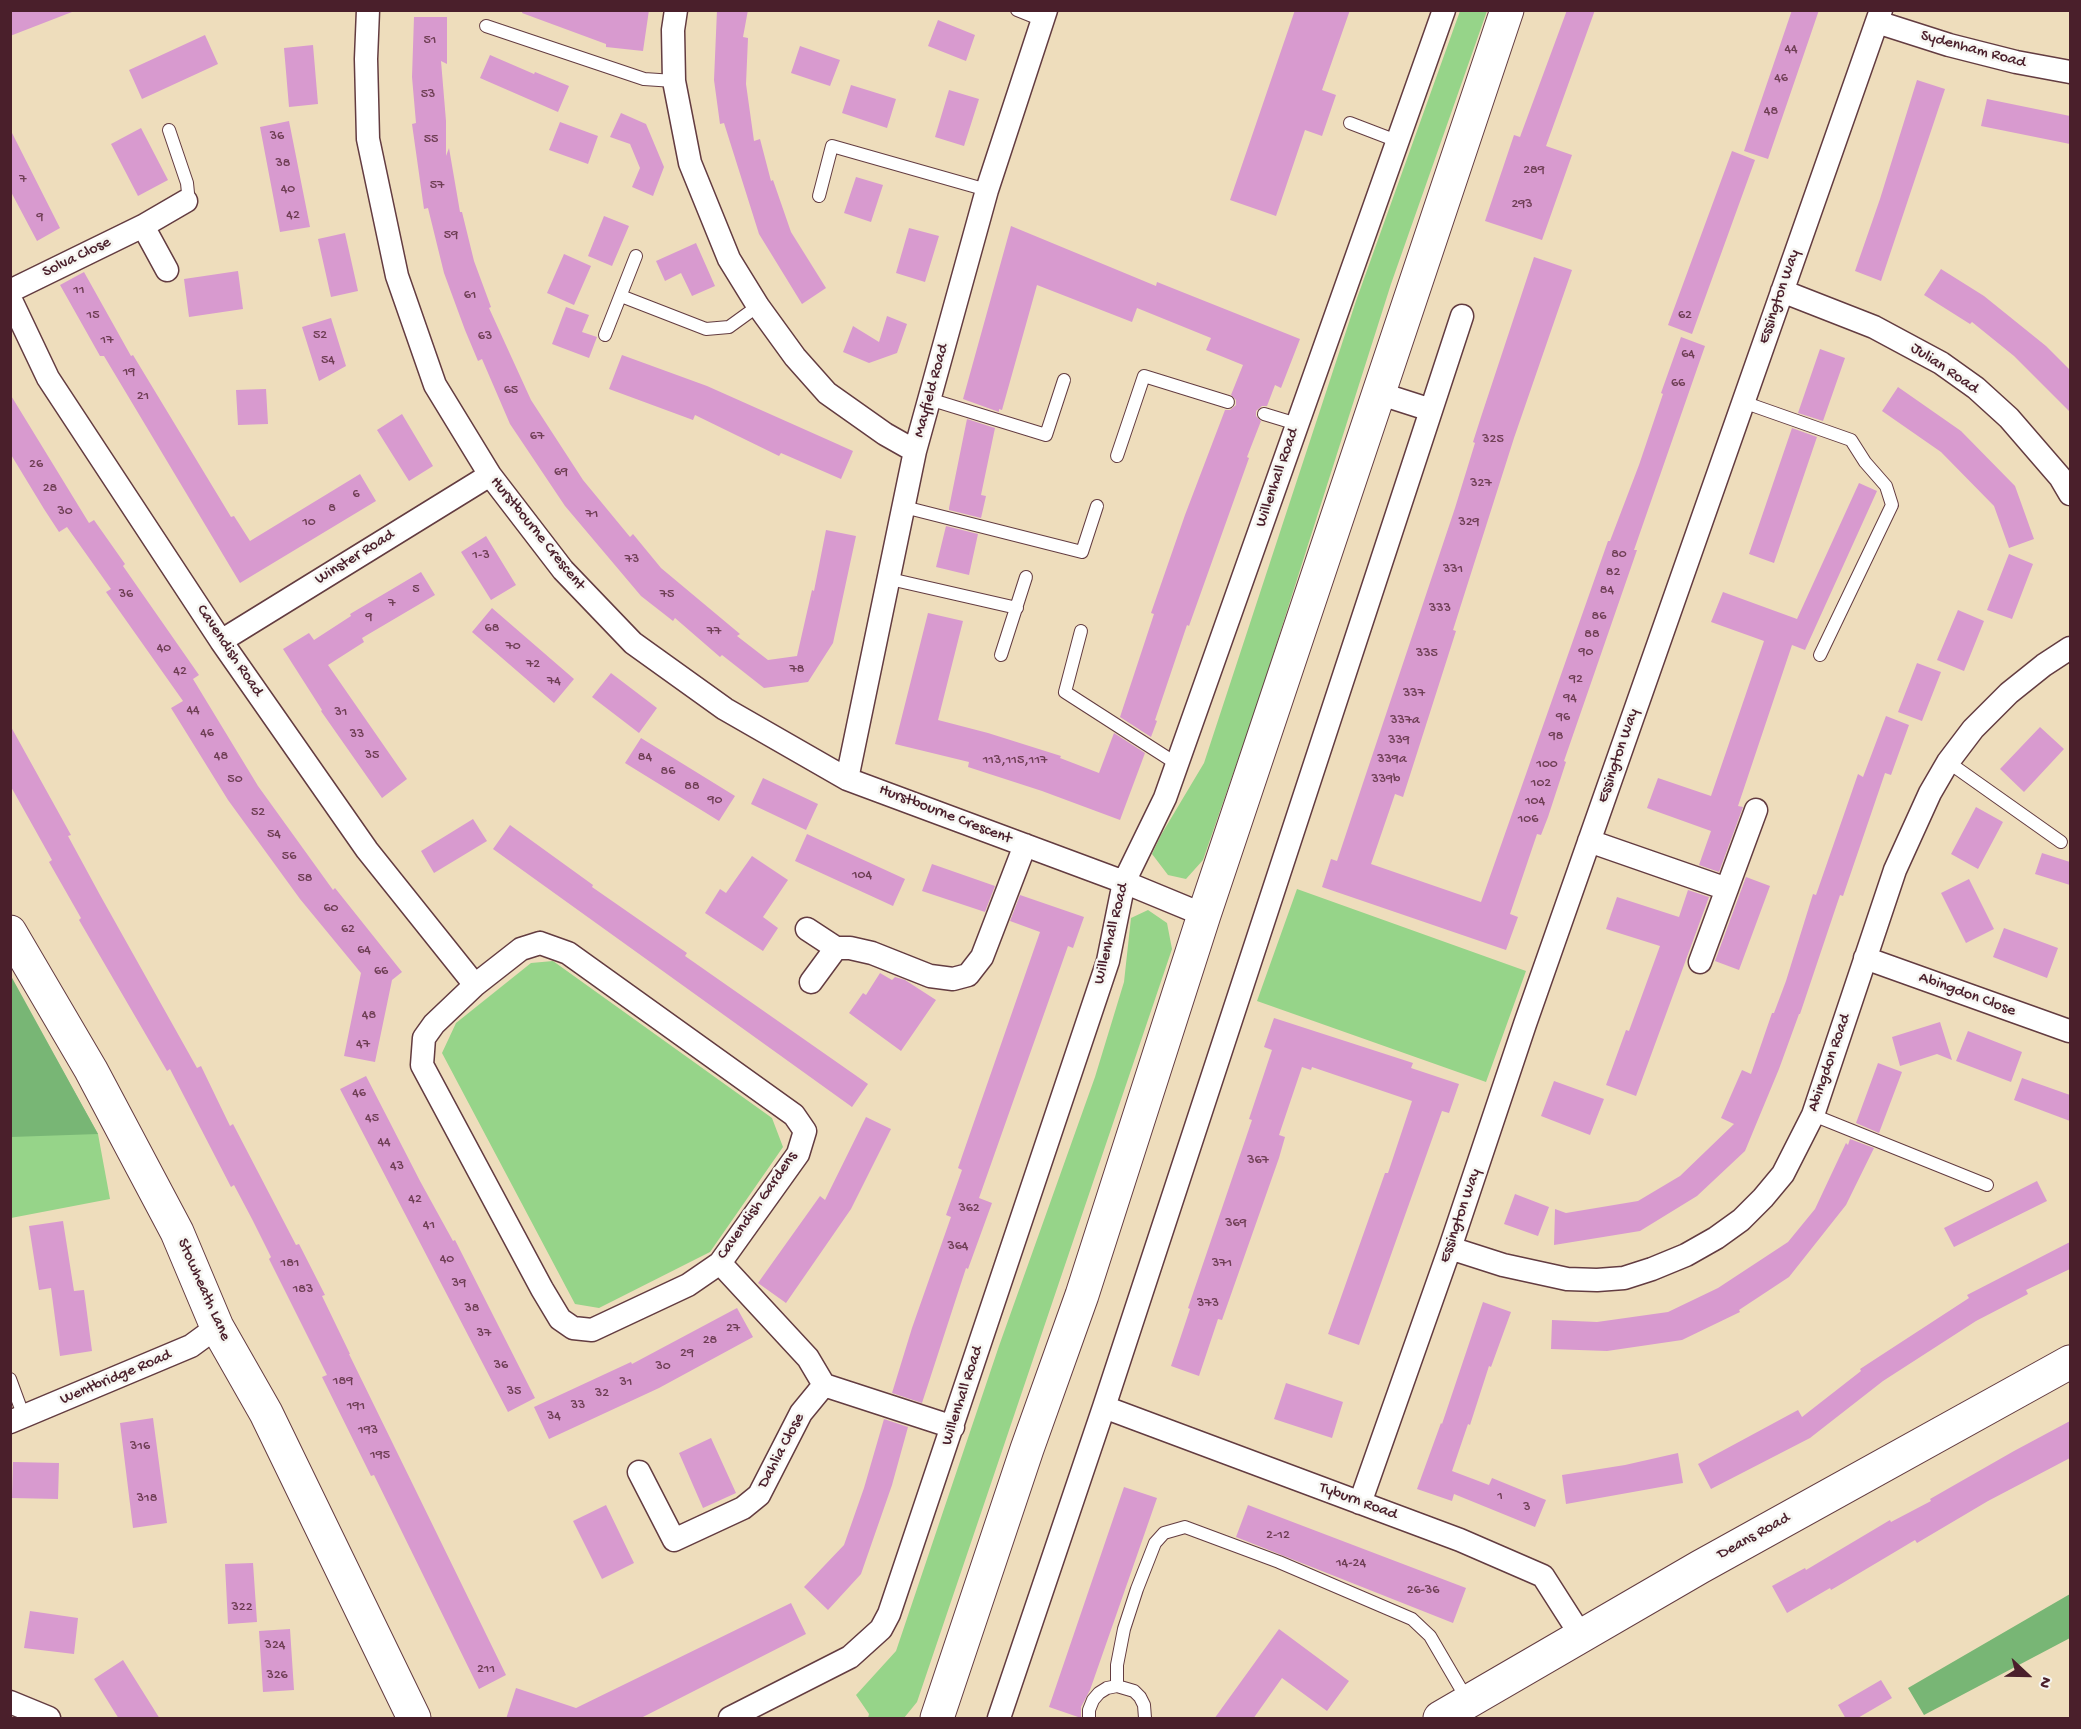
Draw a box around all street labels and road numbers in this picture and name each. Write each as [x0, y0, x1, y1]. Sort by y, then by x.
street label: Sydenham Road [1918, 27, 2028, 73]
street label: Solva Close [40, 233, 114, 283]
street label: Essington Way [1755, 247, 1805, 347]
street label: Julian Road [1906, 339, 1982, 399]
street label: Mayfield Road [910, 342, 954, 440]
street label: Willenhall Road [1252, 426, 1304, 530]
street label: Hurstbourne Crescent [485, 473, 589, 595]
street label: Winster Road [312, 526, 398, 590]
street label: Cavendish Road [191, 601, 267, 701]
street label: Essington Way [1594, 706, 1644, 806]
street label: Hurstbourne Crescent [876, 781, 1014, 849]
street label: Willenhall Road [1090, 882, 1134, 986]
street label: Abingdon Close [1916, 969, 2018, 1021]
street label: Abingdon Road [1804, 1012, 1856, 1114]
street label: Cavendish Gardens [714, 1148, 802, 1264]
street label: Essington Way [1436, 1166, 1486, 1266]
street label: Stowheath Lane [172, 1236, 234, 1344]
street label: Willenhall Road [938, 1344, 988, 1448]
street label: Wentbridge Road [57, 1346, 175, 1410]
street label: Dahlia Close [754, 1410, 810, 1492]
street label: Tyburn Road [1316, 1479, 1400, 1525]
street label: Deans Road [1714, 1509, 1794, 1565]

